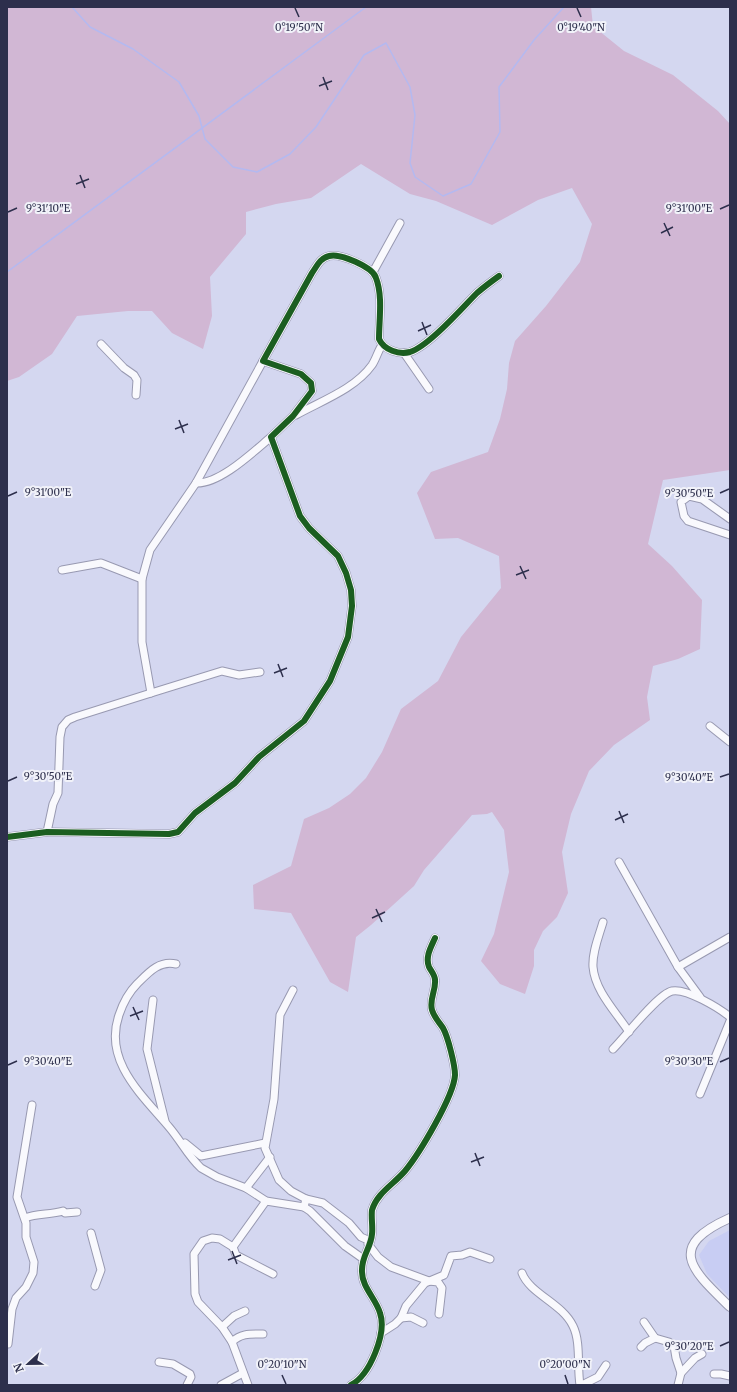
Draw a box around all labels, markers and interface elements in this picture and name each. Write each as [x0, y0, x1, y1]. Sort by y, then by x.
text: 0°19'50"N [275, 21, 323, 34]
text: 0°19'40"N [557, 21, 605, 34]
text: 9°31'10"E [26, 202, 71, 215]
text: 9°31'00"E [666, 202, 713, 215]
text: 9°31'00"E [25, 486, 72, 499]
text: 9°30'50"E [665, 487, 714, 500]
text: 9°30'50"E [24, 770, 73, 783]
text: 9°30'40"E [665, 771, 714, 784]
text: 9°30'40"E [24, 1055, 73, 1068]
text: 9°30'30"E [665, 1055, 714, 1068]
text: 9°30'20"E [665, 1340, 714, 1353]
north arrow [8, 1344, 48, 1384]
text: 0°20'10"N [258, 1358, 307, 1371]
text: 0°20'00"N [539, 1358, 591, 1371]
text: N [10, 1361, 27, 1374]

